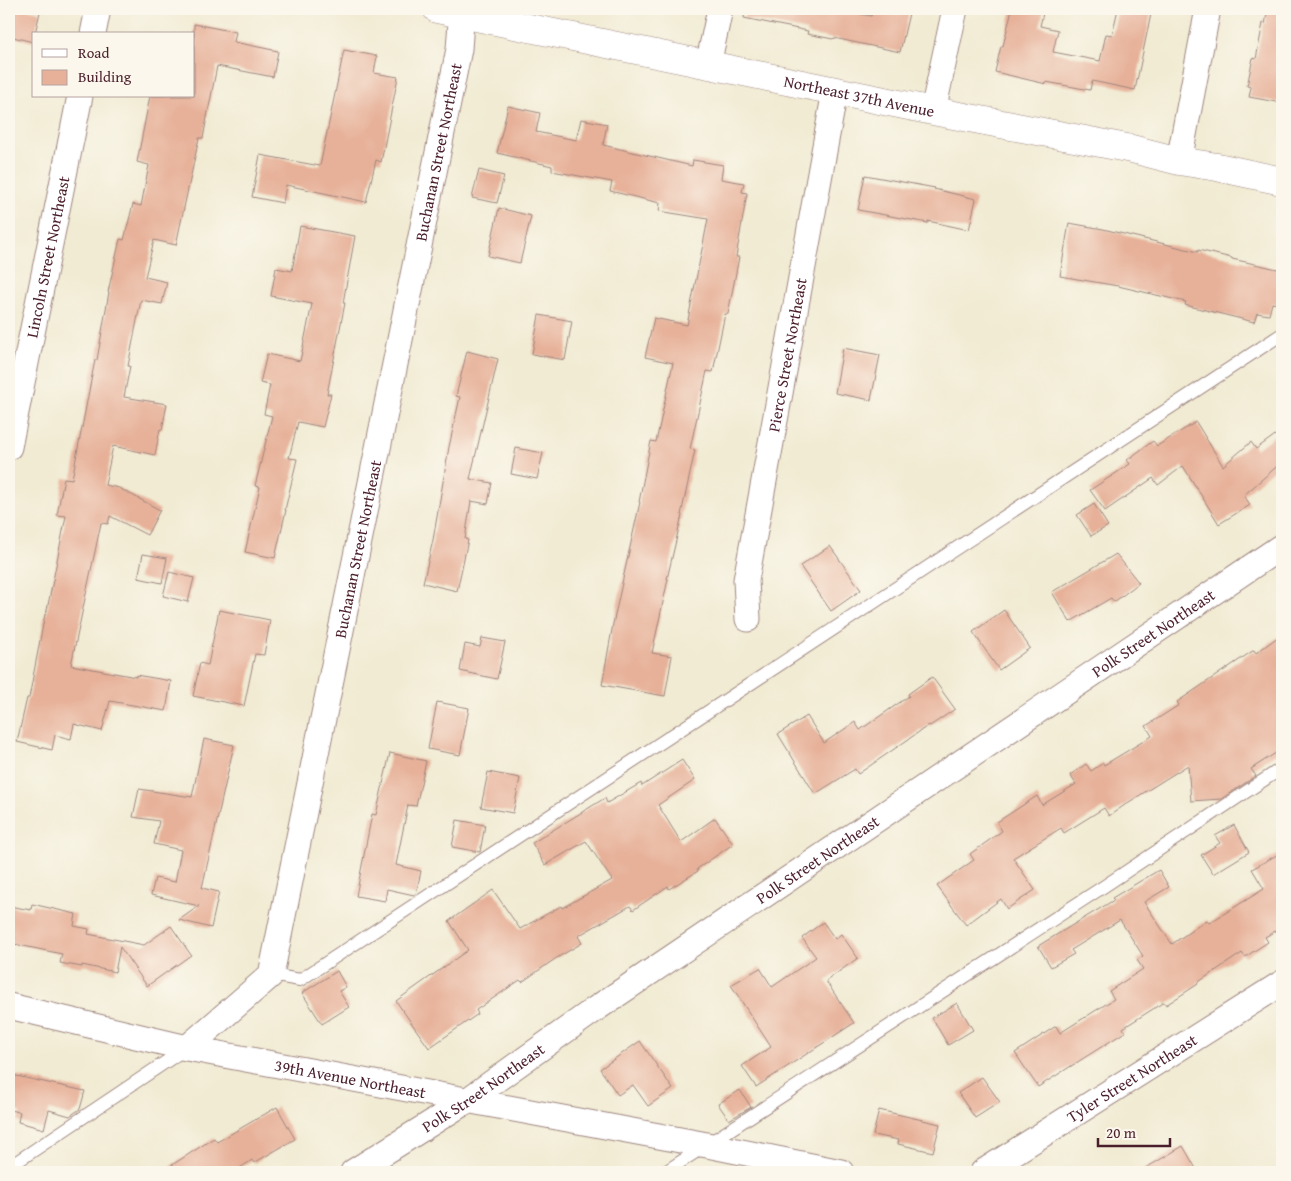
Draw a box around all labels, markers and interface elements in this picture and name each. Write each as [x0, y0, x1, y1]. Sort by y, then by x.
legend [32, 32, 195, 98]
text: Road [78, 42, 109, 63]
street label: Buchanan Street Northeast [408, 61, 468, 243]
text: Building [78, 66, 132, 87]
street label: Northeast 37th Avenue [782, 69, 937, 123]
street label: Lincoln Street Northeast [19, 173, 76, 340]
street label: Pierce Street Northeast [761, 275, 813, 434]
street label: Buchanan Street Northeast [328, 457, 387, 640]
street label: Polk Street Northeast [1087, 582, 1220, 683]
street label: Polk Street Northeast [751, 809, 884, 910]
street label: Tyler Street Northeast [1062, 1028, 1202, 1128]
street label: Polk Street Northeast [417, 1037, 550, 1138]
street label: 39th Avenue Northeast [273, 1053, 428, 1104]
scale bar [1098, 1116, 1171, 1148]
text: 20 m [1106, 1122, 1137, 1143]

